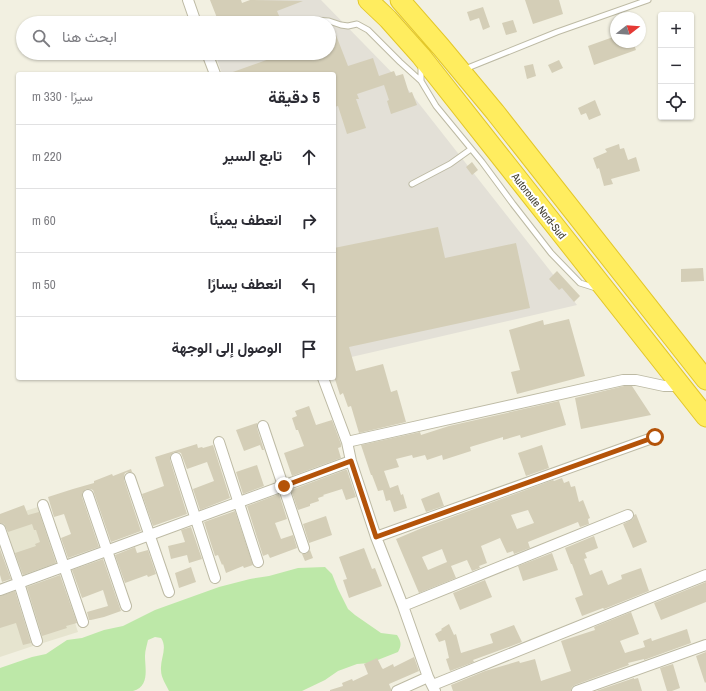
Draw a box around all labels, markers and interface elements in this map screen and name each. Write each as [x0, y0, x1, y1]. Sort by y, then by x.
north arrow [610, 12, 646, 48]
map controls [658, 12, 694, 120]
button: + [658, 12, 694, 48]
search box [16, 16, 336, 60]
text: ابحث هنا [62, 26, 117, 47]
icon: search [30, 27, 52, 49]
button: − [658, 48, 694, 84]
button: locate [658, 84, 694, 120]
text: 5 دقيقة [268, 85, 320, 108]
text: سيرًا · 330 m [32, 88, 93, 105]
text: تابع السير [223, 145, 282, 166]
icon: ahead [298, 146, 320, 168]
text: 220 m [32, 148, 62, 165]
street label: Autoroute Nord-Sud [508, 169, 569, 242]
text: انعطف يمينًا [209, 209, 282, 230]
icon: right [298, 210, 320, 232]
text: 60 m [32, 212, 56, 229]
text: انعطف يسارًا [208, 273, 282, 294]
icon: left [298, 274, 320, 296]
text: 50 m [32, 276, 56, 293]
text: الوصول إلى الوجهة [171, 337, 282, 358]
icon: arrive [298, 338, 320, 360]
route start [646, 428, 664, 446]
route end [275, 477, 293, 495]

